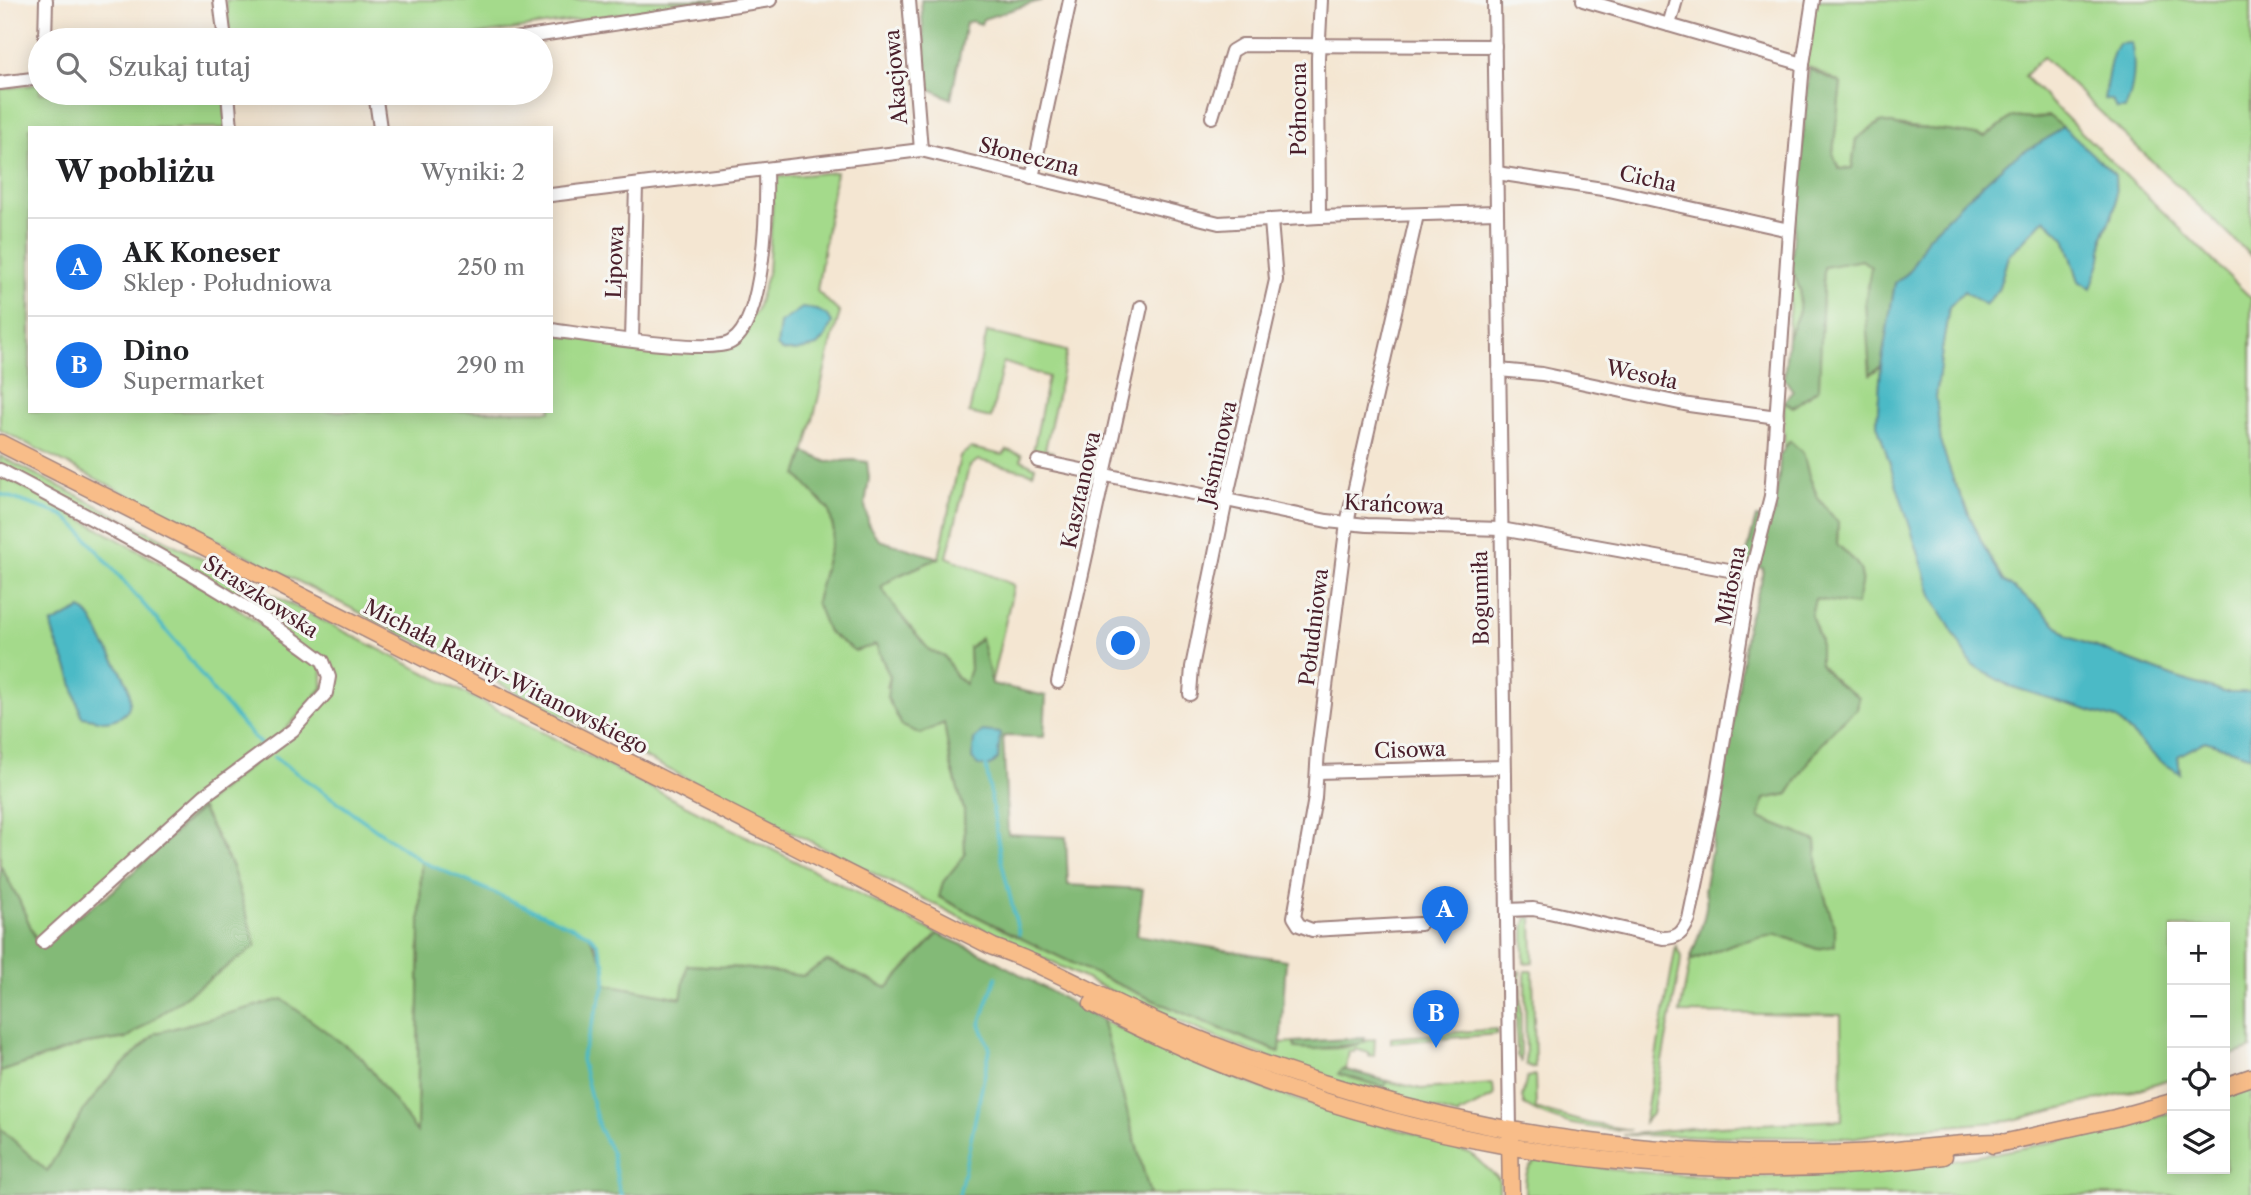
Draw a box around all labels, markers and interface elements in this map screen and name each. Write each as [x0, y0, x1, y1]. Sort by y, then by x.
street label: Akacjowa [879, 27, 912, 127]
search box [28, 28, 553, 105]
icon: search [52, 48, 90, 86]
text: Szukaj tutaj [108, 51, 251, 83]
street label: Północna [1286, 61, 1311, 156]
street label: Słoneczna [976, 132, 1083, 181]
text: W pobliżu [56, 153, 215, 190]
text: Wyniki: 2 [421, 158, 525, 186]
street label: Cicha [1617, 160, 1680, 197]
street label: Lipowa [601, 224, 628, 299]
text: AK Koneser [123, 237, 280, 269]
text: A [70, 253, 88, 281]
text: 250 m [457, 253, 525, 281]
text: Sklep · Południowa [123, 269, 332, 297]
text: Dino [123, 335, 189, 367]
text: B [70, 351, 88, 379]
text: 290 m [456, 351, 525, 379]
street label: Wesoła [1603, 355, 1681, 394]
text: Supermarket [123, 367, 264, 395]
street label: Jaśminowa [1193, 397, 1242, 511]
street label: Kasztanowa [1056, 428, 1105, 551]
street label: Krańcowa [1343, 489, 1446, 520]
street label: Miłosna [1711, 543, 1751, 628]
street label: Bogumiła [1467, 549, 1494, 646]
street label: Straszkowska [199, 550, 324, 644]
street label: Południowa [1294, 566, 1333, 687]
street label: Michała Rawity-Witanowskiego [360, 594, 653, 759]
your location [1106, 626, 1140, 660]
street label: Cisowa [1374, 736, 1447, 763]
pin: A [1422, 886, 1468, 944]
map controls [2167, 922, 2230, 1174]
button: + [2167, 922, 2230, 985]
button: − [2167, 985, 2230, 1048]
pin: B [1413, 990, 1459, 1048]
button: locate [2167, 1048, 2230, 1111]
button: layers [2167, 1111, 2230, 1174]

